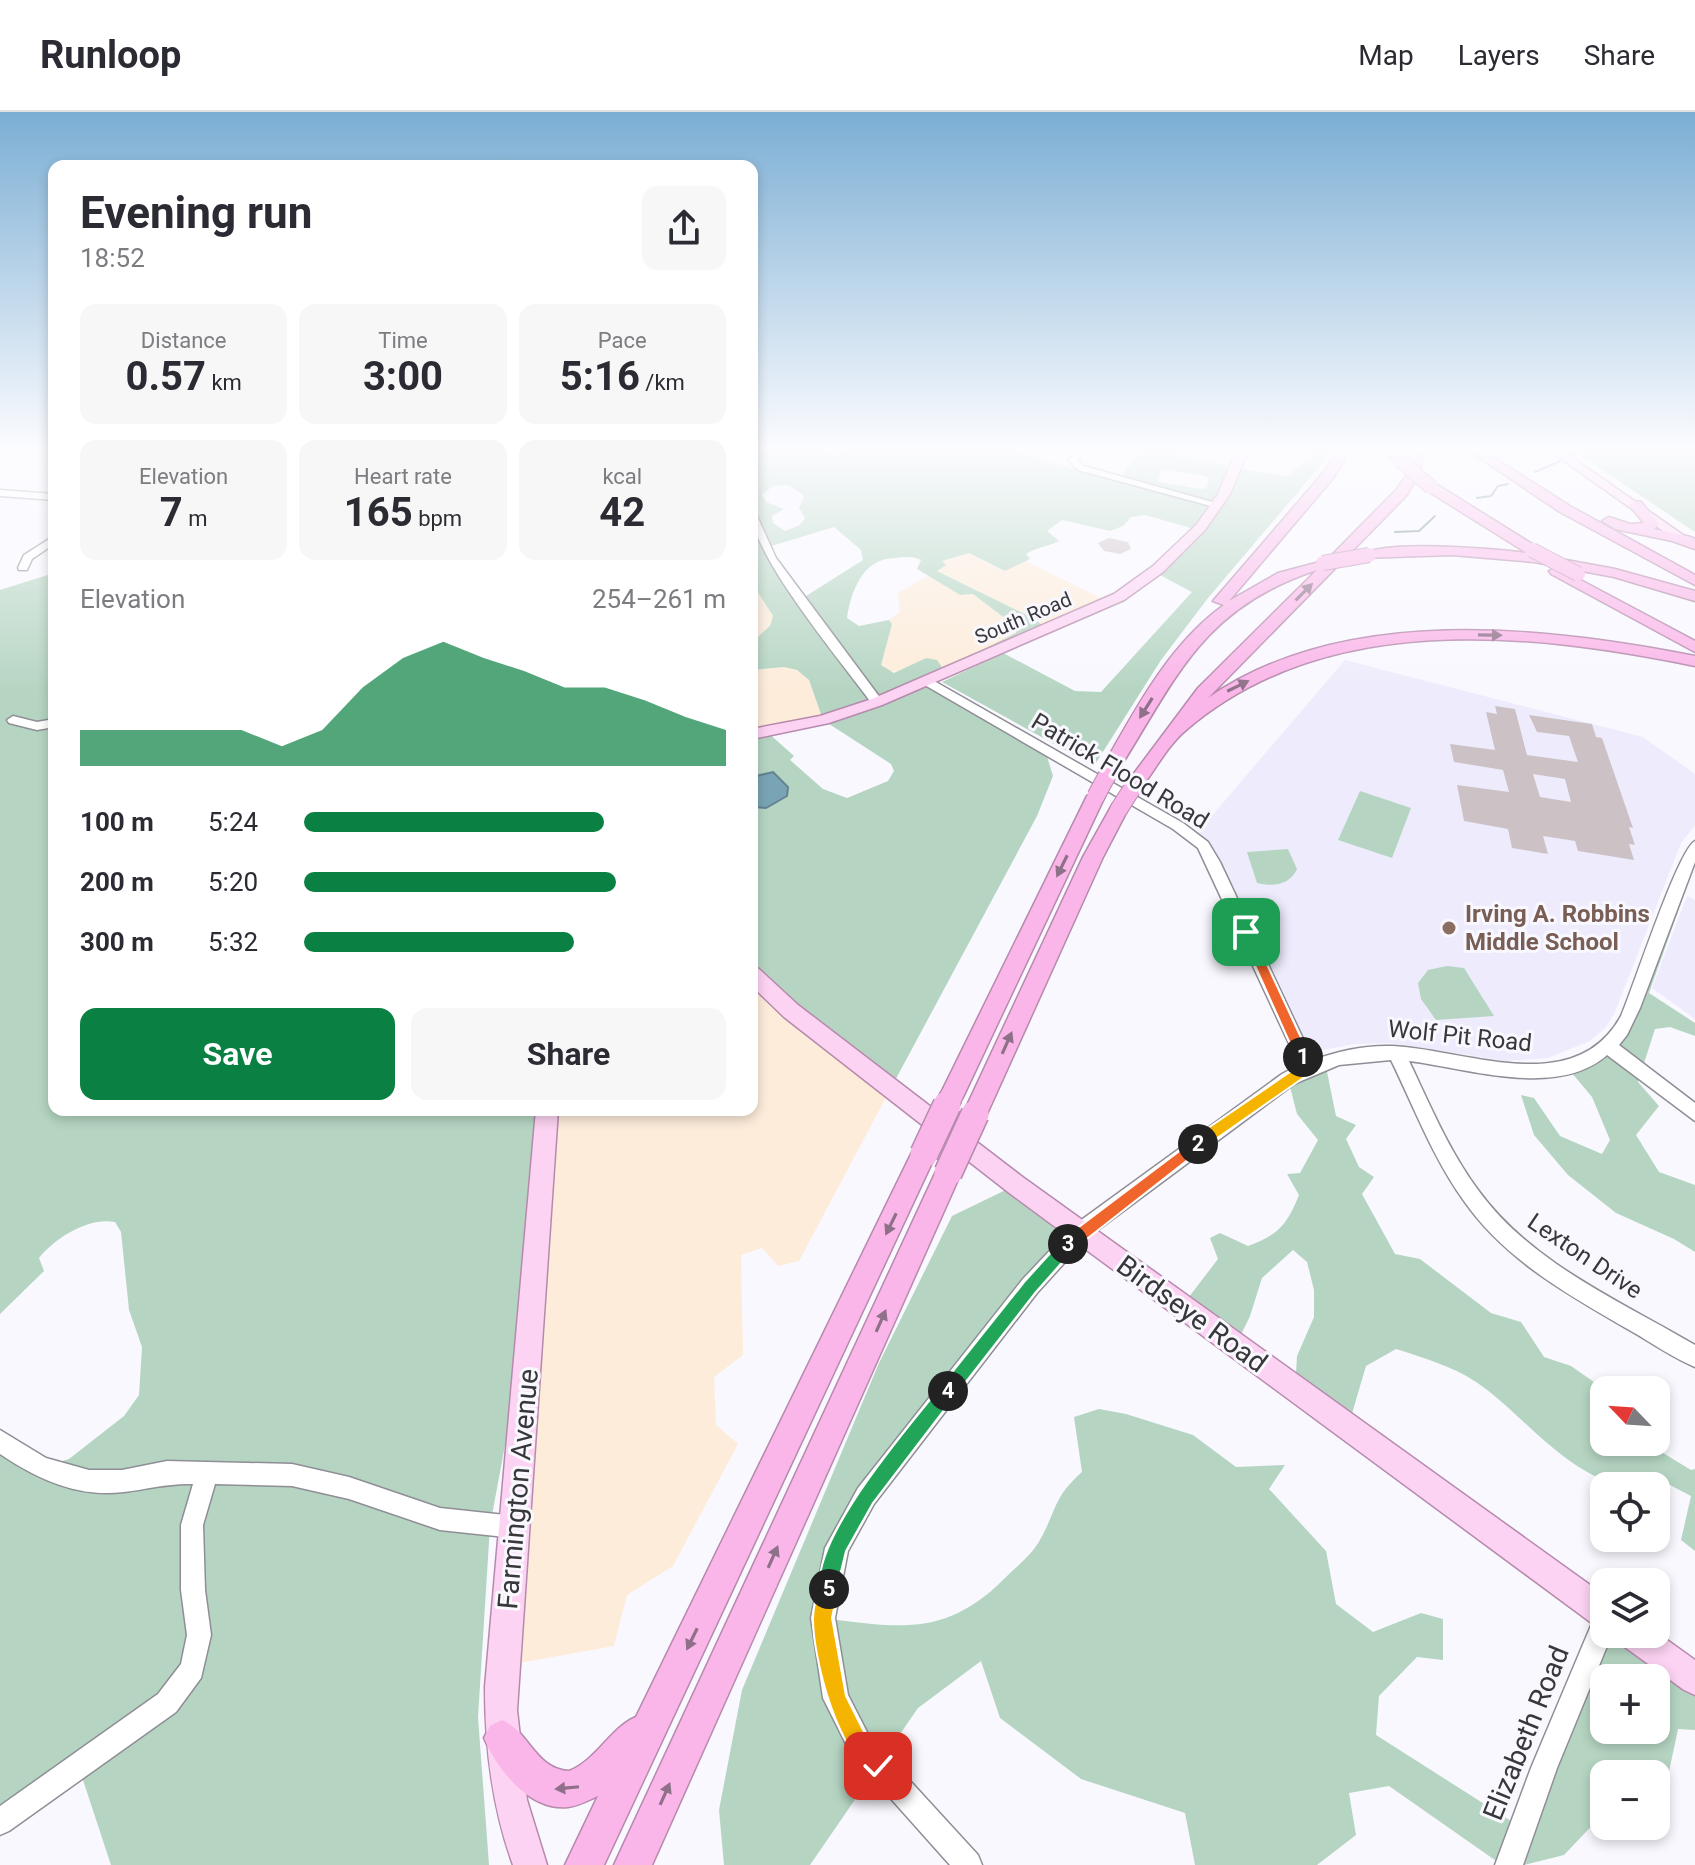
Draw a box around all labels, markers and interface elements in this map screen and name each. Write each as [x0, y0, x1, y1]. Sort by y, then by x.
text: Runloop [40, 33, 181, 77]
text: Map [1358, 39, 1414, 72]
text: Layers [1458, 39, 1540, 72]
text: Share [1584, 39, 1655, 72]
button: share [642, 186, 726, 270]
text: Evening run [80, 187, 312, 239]
text: 18:52 [80, 243, 145, 273]
text: Distance [141, 328, 226, 353]
text: Time [378, 328, 428, 353]
text: Pace [598, 328, 647, 353]
text: 0.57 [125, 353, 206, 400]
text: 3:00 [363, 353, 443, 400]
text: 5:16 [560, 353, 640, 400]
text: km [206, 370, 242, 395]
text: /km [640, 370, 685, 395]
text: Elevation [139, 464, 228, 489]
text: Heart rate [354, 464, 452, 489]
text: kcal [602, 464, 642, 489]
text: 7 [160, 489, 183, 536]
text: 165 [344, 489, 413, 536]
text: 42 [599, 489, 645, 536]
text: m [183, 506, 208, 531]
text: bpm [413, 506, 462, 531]
one-way arrow [1294, 583, 1313, 602]
text: Elevation [80, 584, 185, 614]
text: 254–261 m [592, 584, 726, 614]
street label: South Road [971, 587, 1075, 649]
one-way arrow [1478, 629, 1503, 641]
one-way arrow [1226, 679, 1249, 693]
one-way arrow [1139, 697, 1153, 719]
street label: Patrick Flood Road [1026, 707, 1214, 835]
text: 100 m [80, 807, 154, 837]
text: 5:24 [208, 807, 258, 837]
one-way arrow [1055, 855, 1069, 878]
text: 200 m [80, 867, 154, 897]
text: 5:20 [208, 867, 258, 897]
pin [1212, 898, 1280, 966]
place label: Irving A. Robbins Middle School [1465, 900, 1650, 956]
icon: arrive [1224, 910, 1268, 954]
marker: Irving A. Robbins Middle School [1440, 919, 1458, 937]
text: 300 m [80, 927, 154, 957]
text: 5:32 [208, 927, 258, 957]
button: Save [80, 1008, 395, 1100]
button: Share [411, 1008, 726, 1100]
street label: Wolf Pit Road [1387, 1015, 1533, 1057]
one-way arrow [1000, 1032, 1014, 1055]
pin: 1 [1283, 1037, 1323, 1077]
text: 1 [1297, 1044, 1309, 1069]
pin: 2 [1178, 1124, 1218, 1164]
text: 2 [1192, 1131, 1204, 1156]
street label: Lexton Drive [1522, 1207, 1648, 1305]
one-way arrow [884, 1212, 898, 1236]
pin: 3 [1048, 1224, 1088, 1264]
text: 3 [1062, 1231, 1074, 1256]
street label: Birdseye Road [1110, 1248, 1274, 1380]
one-way arrow [874, 1309, 888, 1333]
street label: Farmington Avenue [491, 1367, 545, 1611]
pin: 4 [928, 1371, 968, 1411]
north arrow [1590, 1376, 1670, 1456]
map controls [1590, 1376, 1670, 1840]
text: 4 [942, 1378, 954, 1403]
button: locate [1590, 1472, 1670, 1552]
one-way arrow [766, 1546, 780, 1569]
button: layers [1590, 1568, 1670, 1648]
pin: 5 [809, 1569, 849, 1609]
text: 5 [823, 1576, 835, 1601]
one-way arrow [685, 1627, 699, 1651]
street label: Elizabeth Road [1476, 1641, 1576, 1825]
button: + [1590, 1664, 1670, 1744]
pin [844, 1732, 912, 1800]
icon: check [856, 1744, 900, 1788]
button: − [1590, 1760, 1670, 1840]
one-way arrow [554, 1782, 579, 1795]
one-way arrow [658, 1782, 672, 1806]

